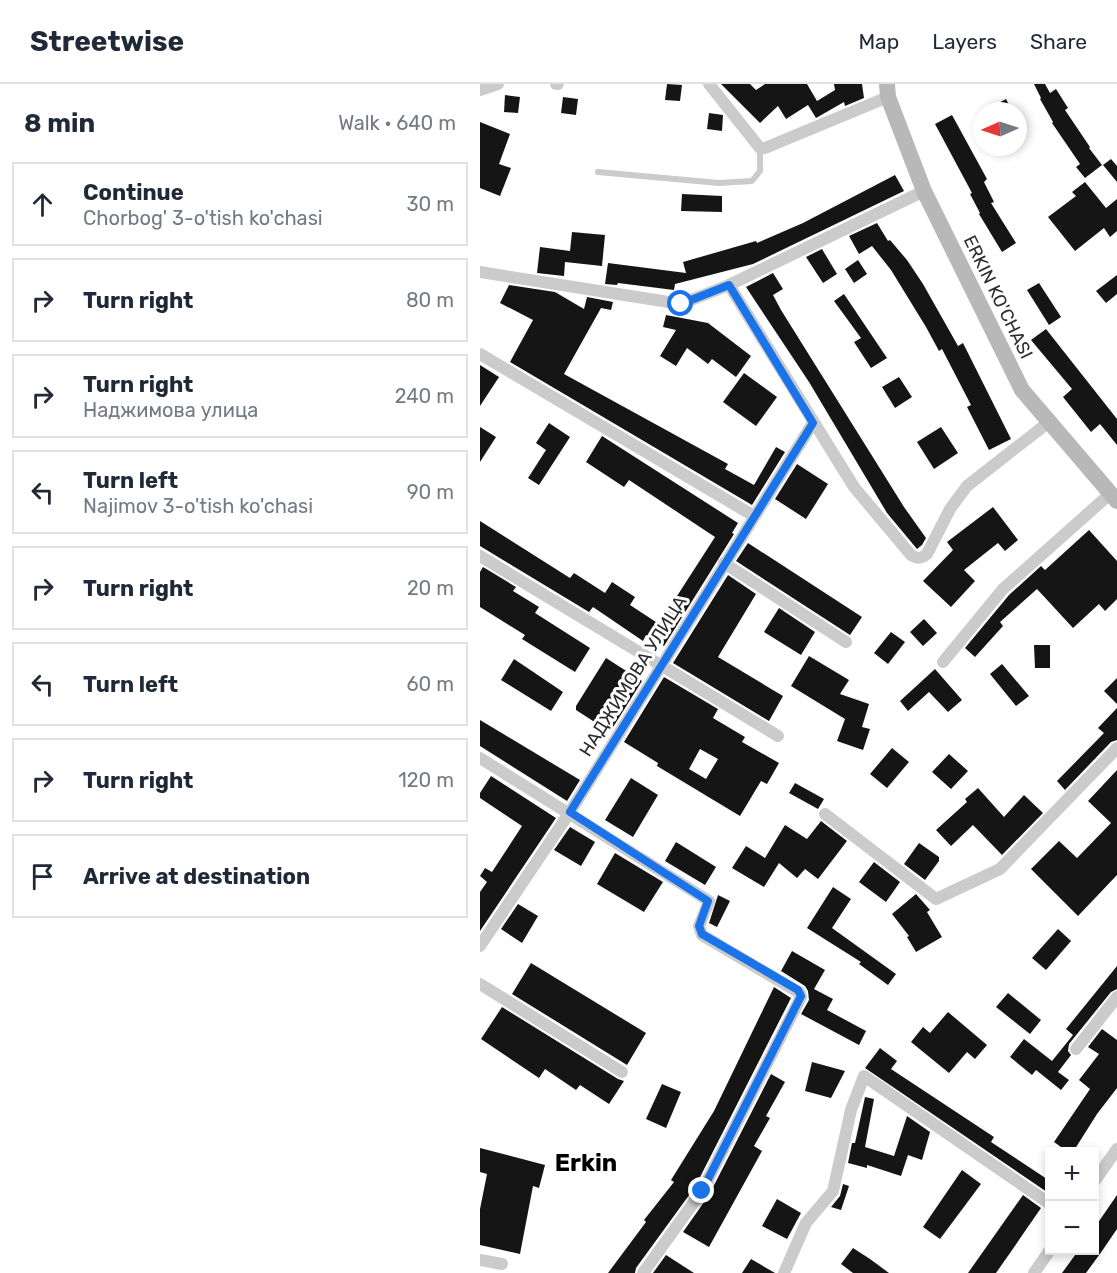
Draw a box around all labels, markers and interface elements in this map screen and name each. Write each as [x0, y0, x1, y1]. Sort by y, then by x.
text: Streetwise [30, 25, 184, 58]
text: Map [858, 29, 899, 54]
text: Layers [932, 29, 997, 54]
text: Share [1030, 29, 1087, 54]
north arrow [973, 102, 1027, 156]
text: 8 min [24, 108, 95, 139]
text: Walk · 640 m [338, 111, 456, 135]
text: Continue [83, 179, 184, 206]
icon: ahead [26, 188, 59, 221]
text: 30 m [407, 192, 454, 216]
text: Chorbog' 3-o'tish ko'chasi [83, 206, 323, 230]
street label: ERKIN KO'CHASI [959, 232, 1037, 362]
icon: right [26, 284, 59, 317]
text: Turn right [83, 287, 193, 314]
text: 80 m [406, 288, 454, 312]
route start [667, 290, 693, 316]
text: Turn right [83, 371, 193, 398]
icon: right [26, 380, 59, 413]
text: 240 m [395, 384, 454, 408]
text: Наджимова улица [83, 398, 258, 422]
text: Turn left [83, 467, 178, 494]
icon: left [26, 476, 59, 509]
text: 90 m [407, 480, 454, 504]
text: Najimov 3-o'tish ko'chasi [83, 494, 313, 518]
icon: right [26, 572, 59, 605]
text: Turn right [83, 575, 193, 602]
text: 20 m [407, 576, 454, 600]
street label: НАДЖИМОВА УЛИЦА [575, 592, 691, 760]
icon: left [26, 668, 59, 701]
text: Turn left [83, 671, 178, 698]
text: 60 m [407, 672, 454, 696]
icon: right [26, 764, 59, 797]
text: Turn right [83, 767, 193, 794]
text: 120 m [398, 768, 454, 792]
icon: arrive [26, 860, 59, 893]
text: Arrive at destination [83, 863, 310, 890]
map controls [1045, 1147, 1099, 1255]
button: + [1045, 1147, 1099, 1201]
district label: Erkin [555, 1149, 617, 1177]
route end [688, 1177, 714, 1203]
button: − [1045, 1201, 1099, 1255]

